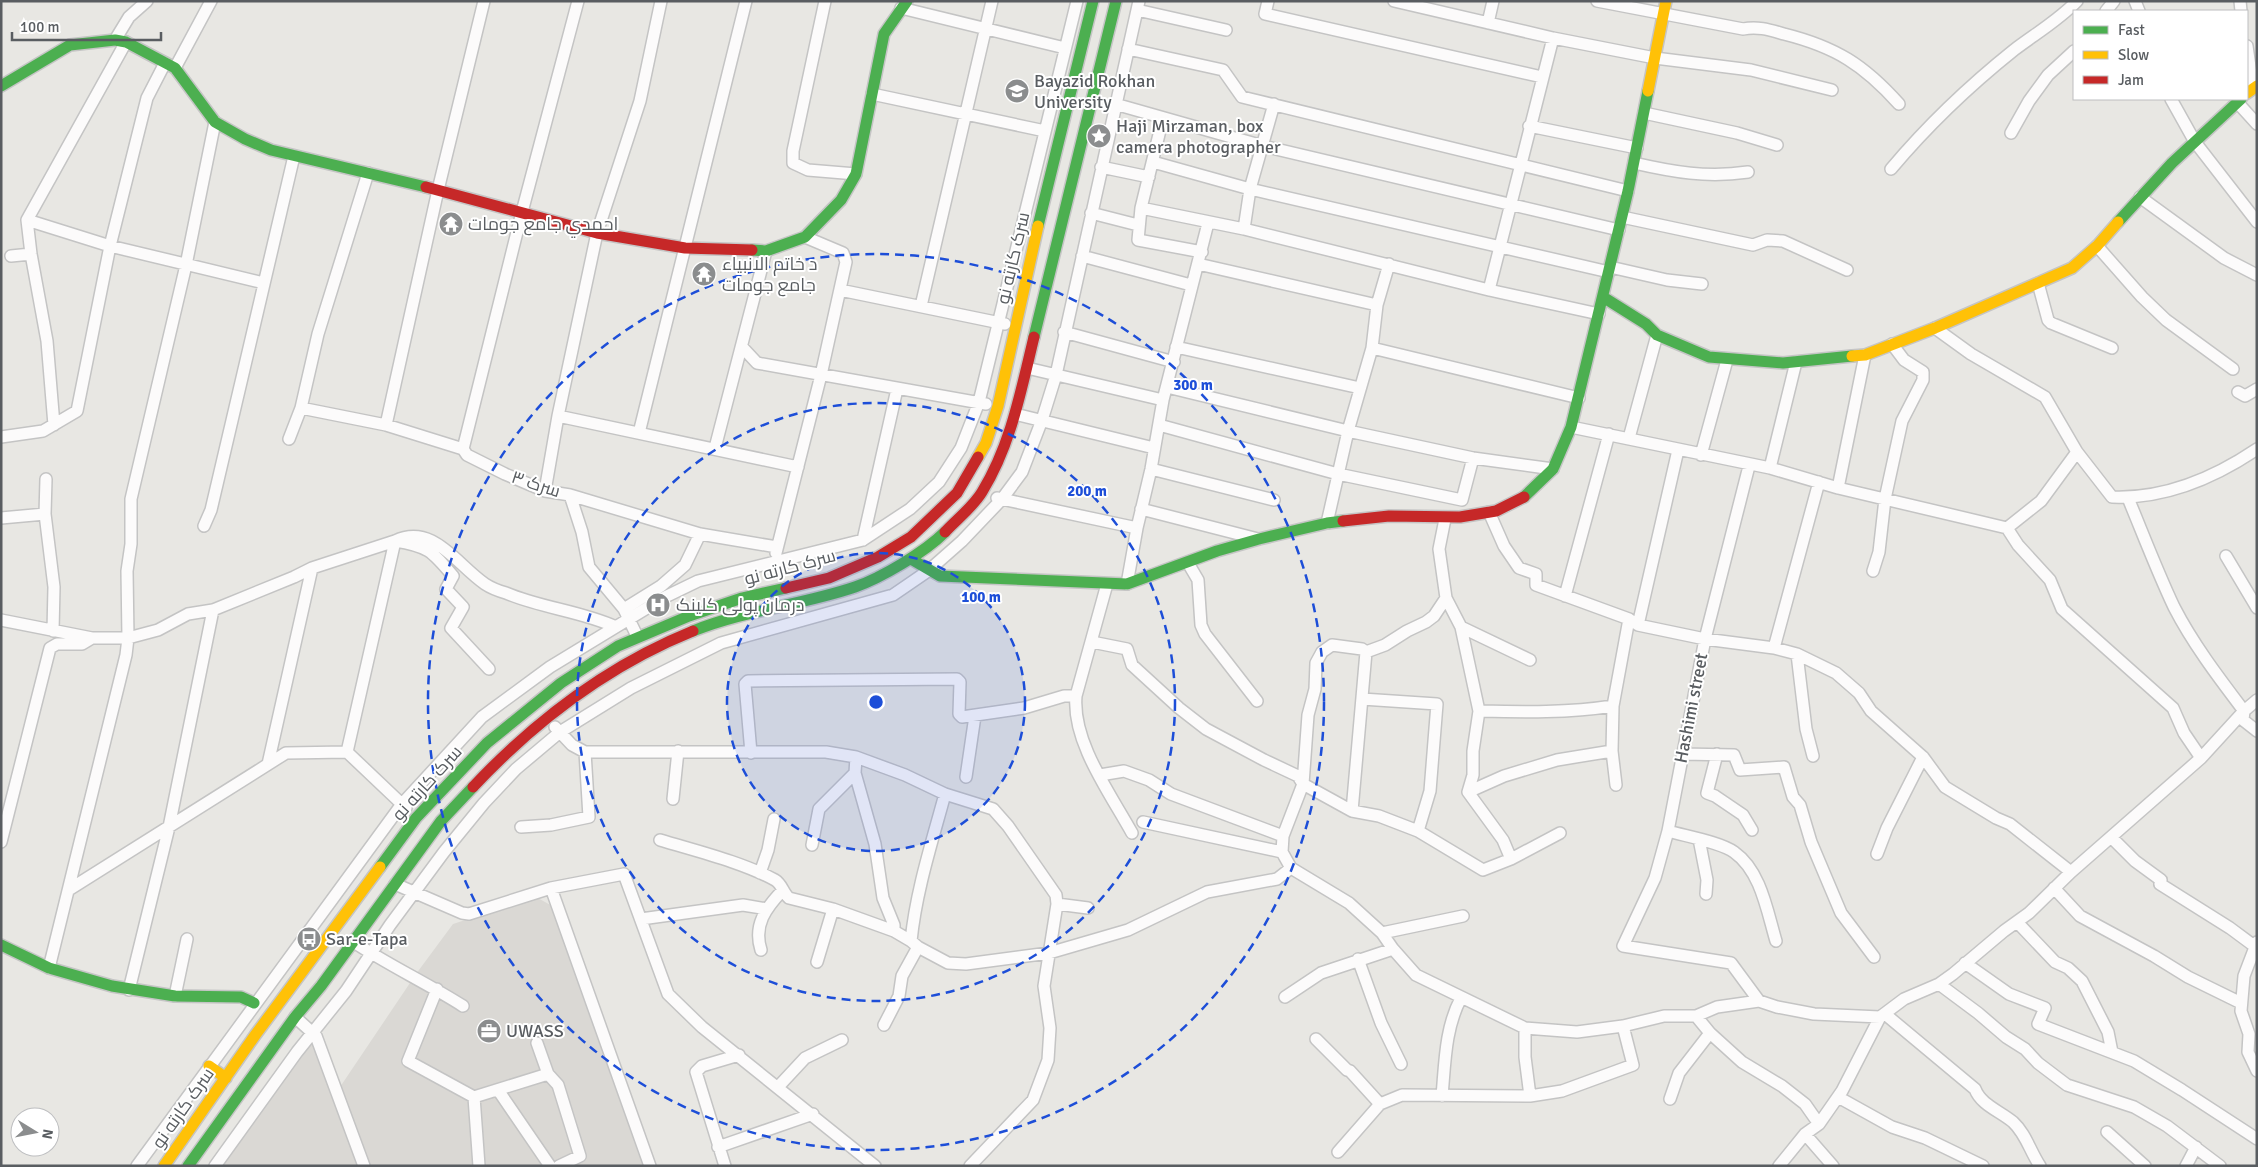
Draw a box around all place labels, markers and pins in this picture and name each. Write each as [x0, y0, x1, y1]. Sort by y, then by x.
place label: Bayazid Rokhan University [1034, 70, 1155, 113]
school or university icon: Bayazid Rokhan University [1004, 78, 1030, 104]
place label: Haji Mirzaman, box camera photographer [1116, 115, 1281, 158]
place icon: Haji Mirzaman, box camera photographer [1086, 123, 1112, 149]
temple icon: احمدي جامع جومات [438, 211, 464, 237]
place label: احمدي جامع جومات [468, 213, 618, 238]
place label: د خاتم الانبیاء جامع جومات [722, 253, 818, 297]
temple icon: د خاتم الانبیاء جامع جومات [691, 261, 717, 287]
hospital icon: درمان پولی کلینک [645, 592, 671, 618]
place label: درمان پولی کلینک [676, 594, 804, 617]
centre of rings [867, 693, 885, 711]
bus stop icon: Sar-e-Tapa [296, 926, 322, 952]
place label: Sar-e-Tapa [326, 928, 408, 950]
office icon: UWASS [476, 1018, 502, 1044]
place label: UWASS [506, 1020, 564, 1042]

